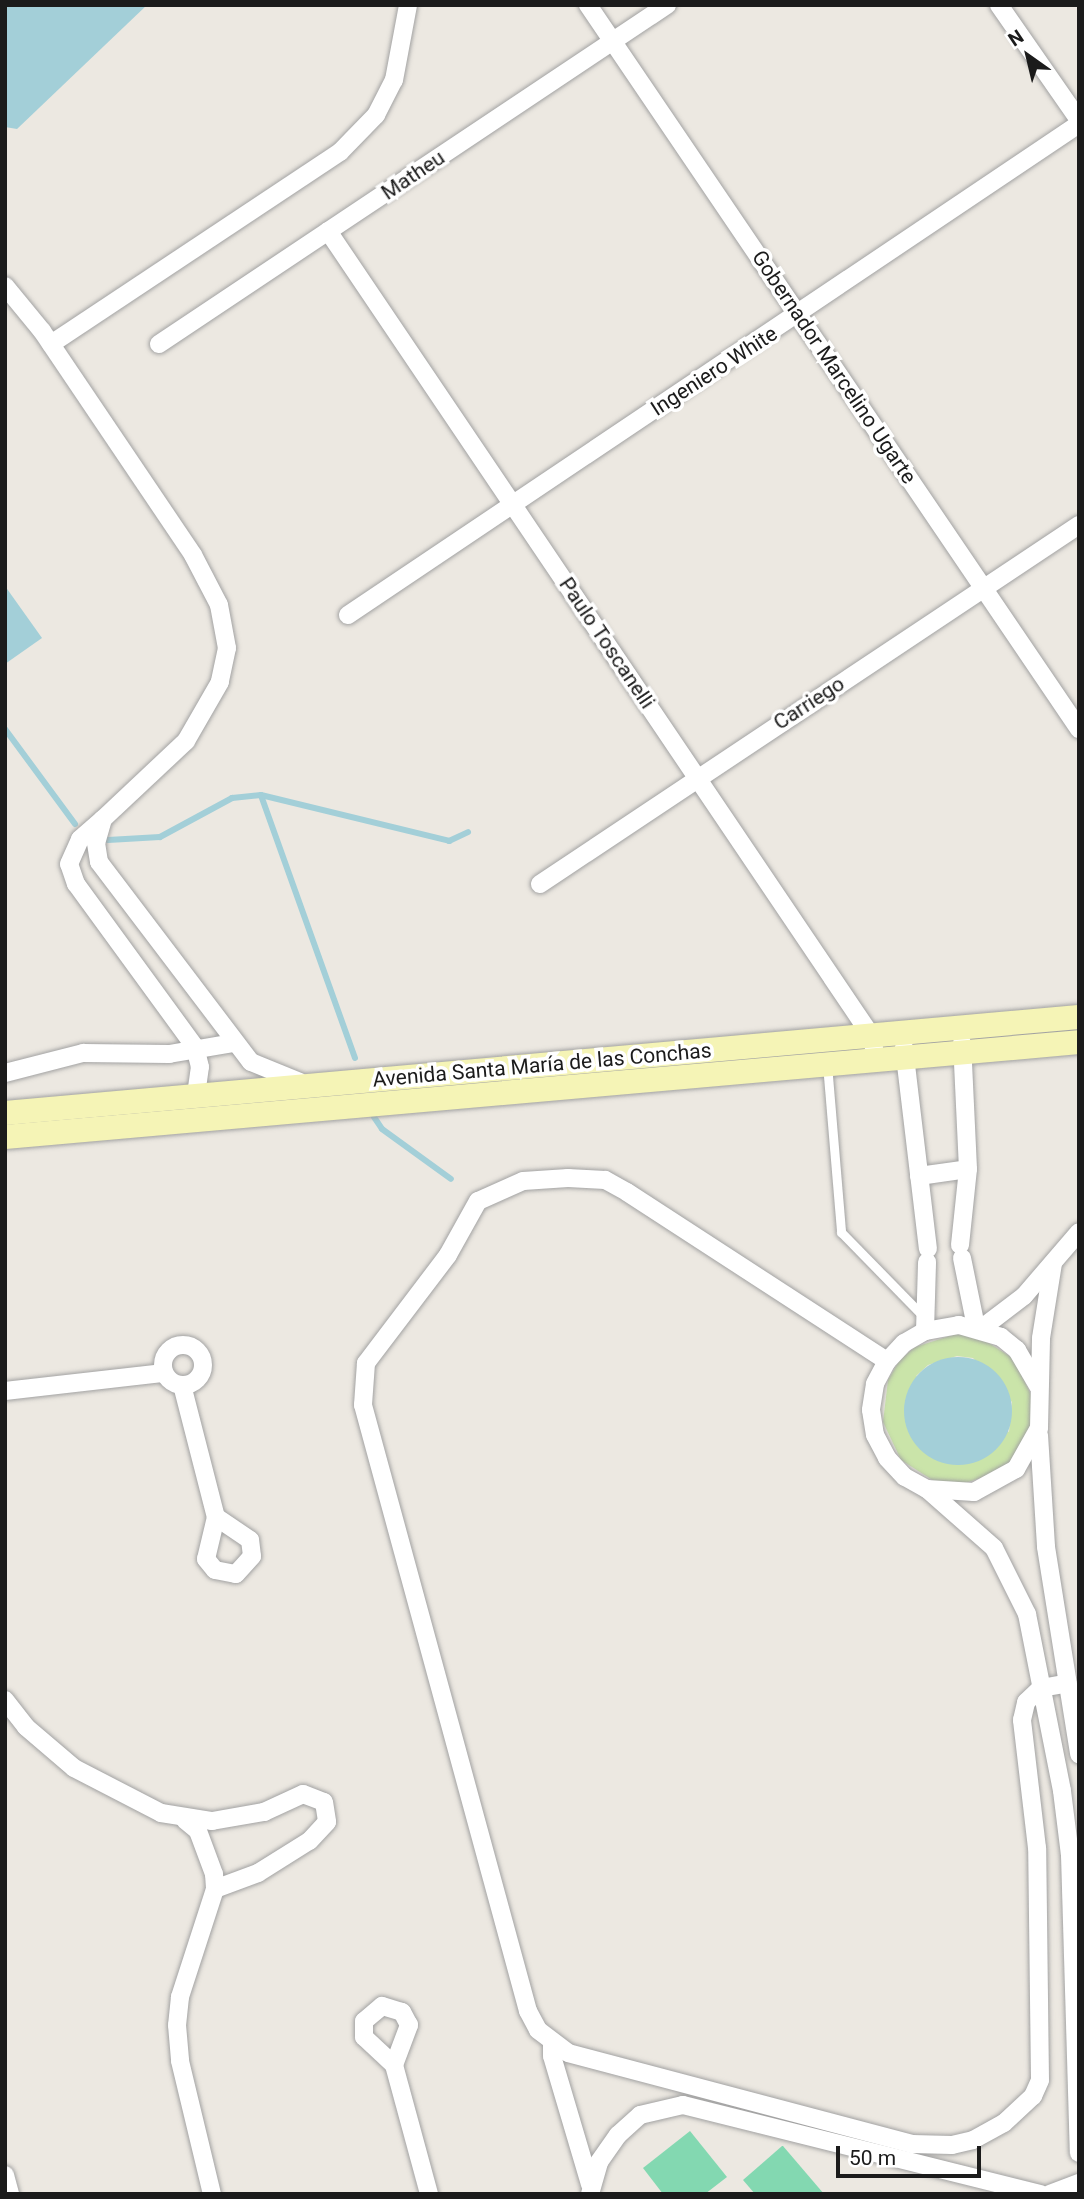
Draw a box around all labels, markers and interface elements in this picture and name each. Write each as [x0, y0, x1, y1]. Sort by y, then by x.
north arrow [993, 21, 1063, 91]
text: N [1004, 25, 1028, 51]
street label: Matheu [377, 145, 449, 205]
street label: Gobernador Marcelino Ugarte [746, 246, 922, 488]
street label: Ingeniero White [646, 321, 782, 421]
street label: Paulo Toscanelli [554, 572, 660, 714]
street label: Carriego [769, 671, 849, 735]
street label: Avenida Santa María de las Conchas [372, 1038, 712, 1092]
scale bar [839, 2132, 984, 2176]
text: 50 m [849, 2146, 896, 2170]

